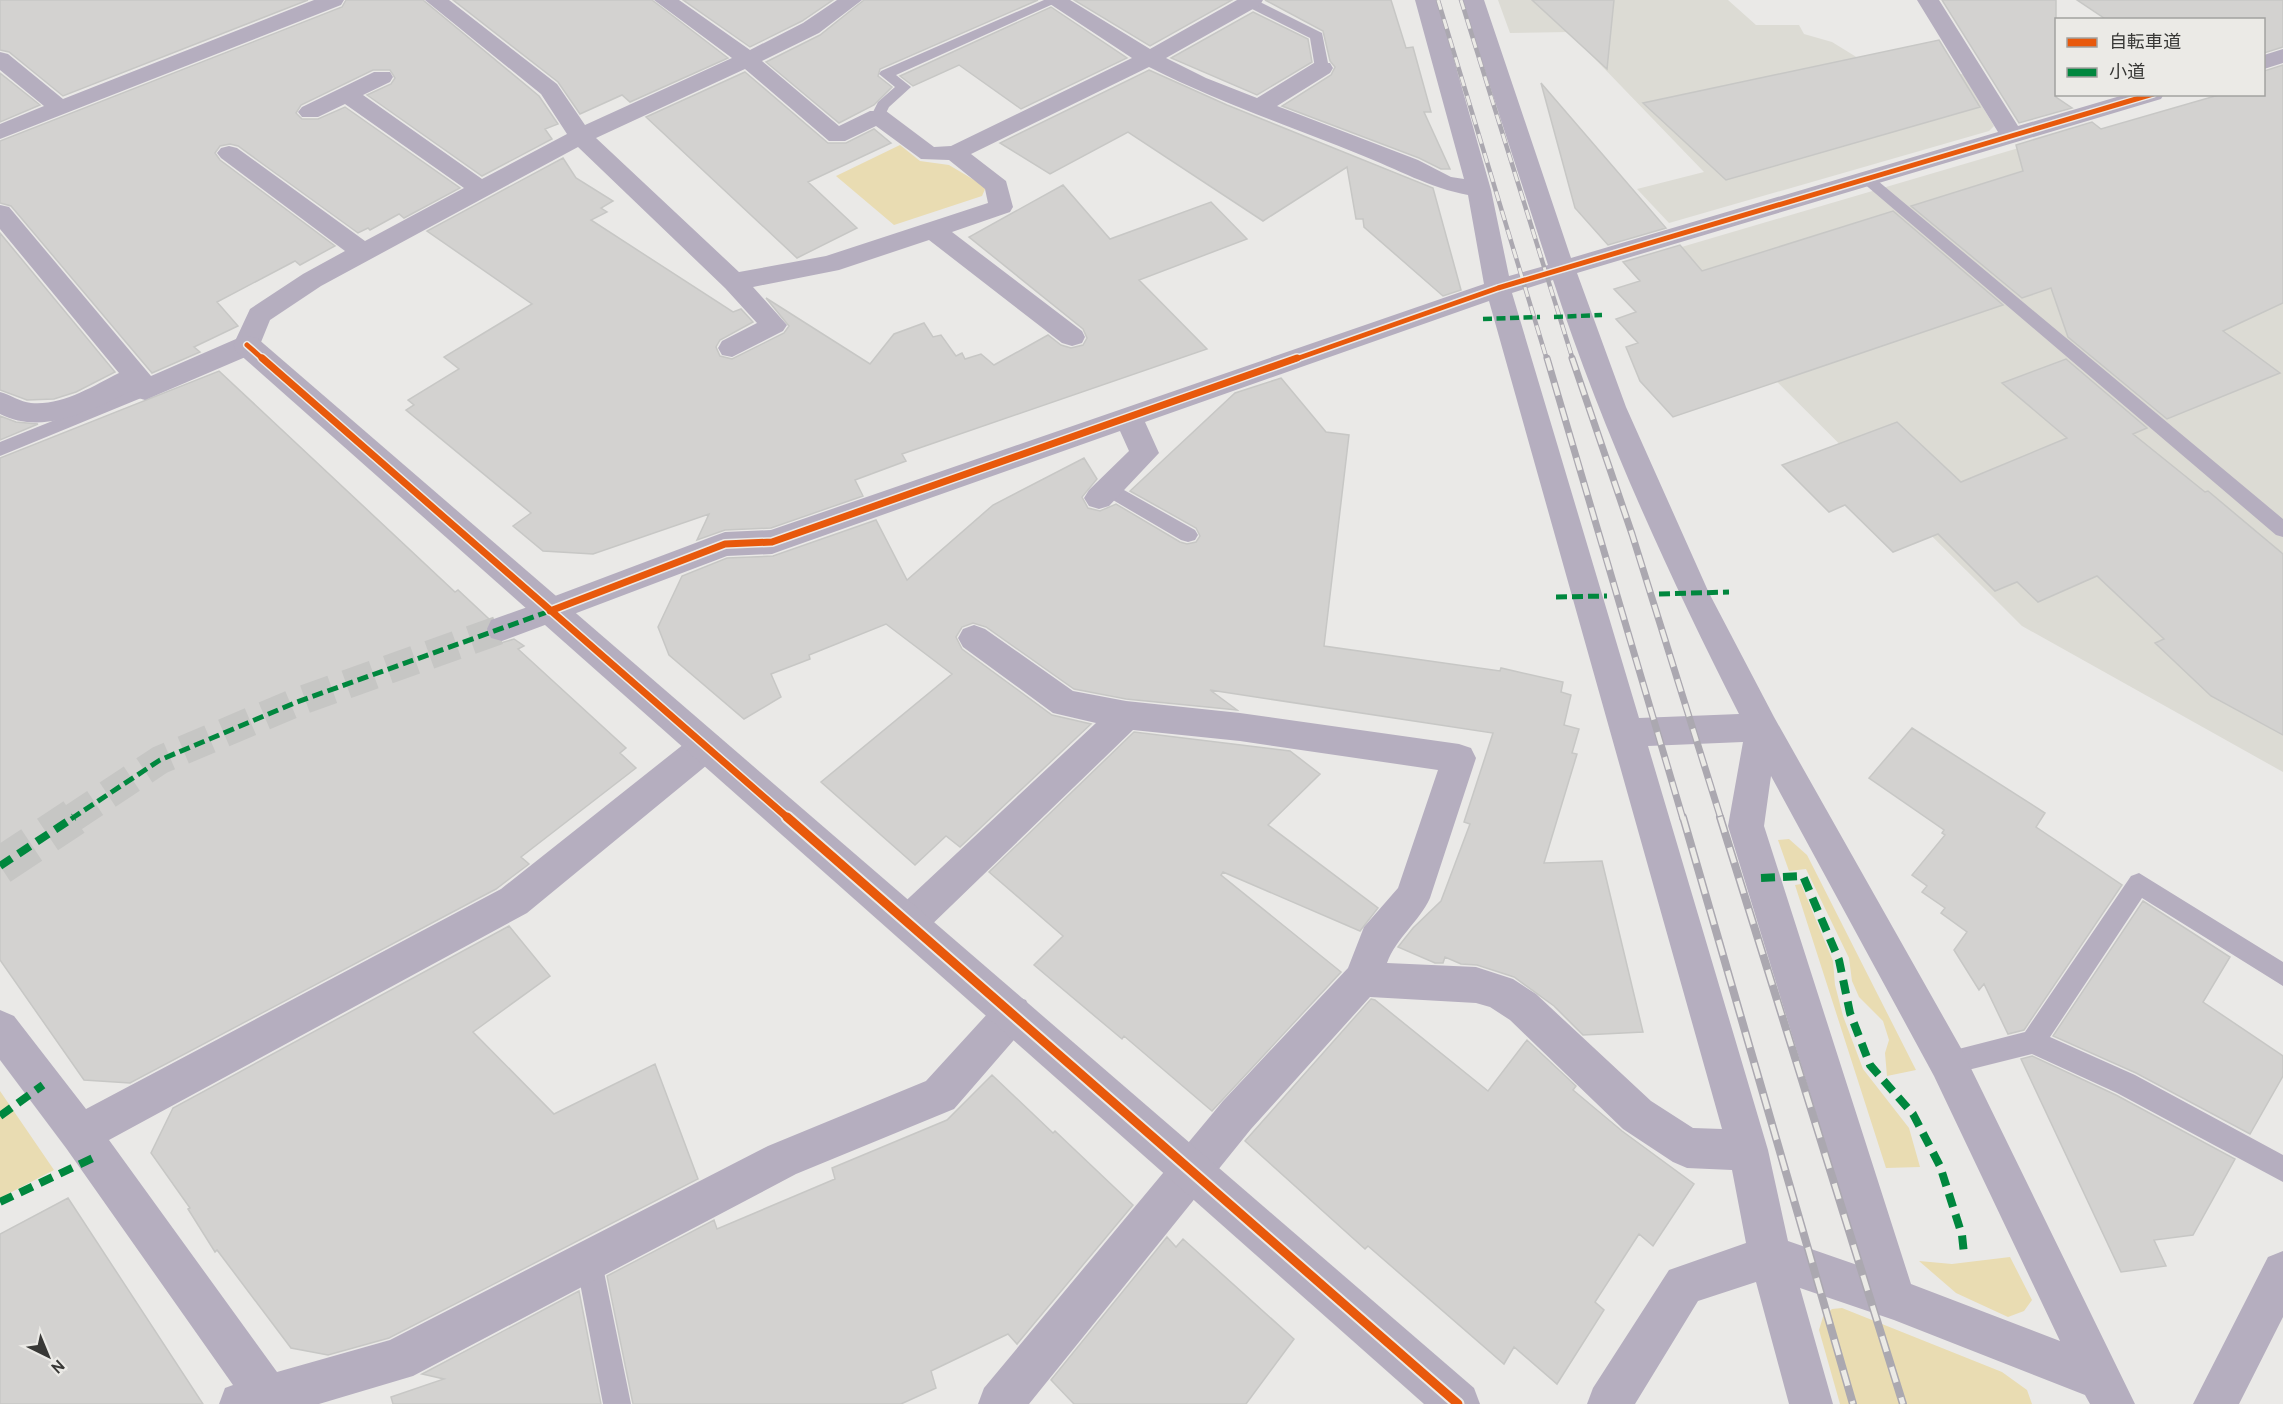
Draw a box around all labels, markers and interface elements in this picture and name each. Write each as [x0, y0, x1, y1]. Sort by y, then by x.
legend [2055, 18, 2265, 96]
text: 自転車道 [2109, 31, 2181, 53]
text: 小道 [2109, 61, 2145, 83]
north arrow [18, 1326, 78, 1386]
text: N [47, 1356, 69, 1377]

